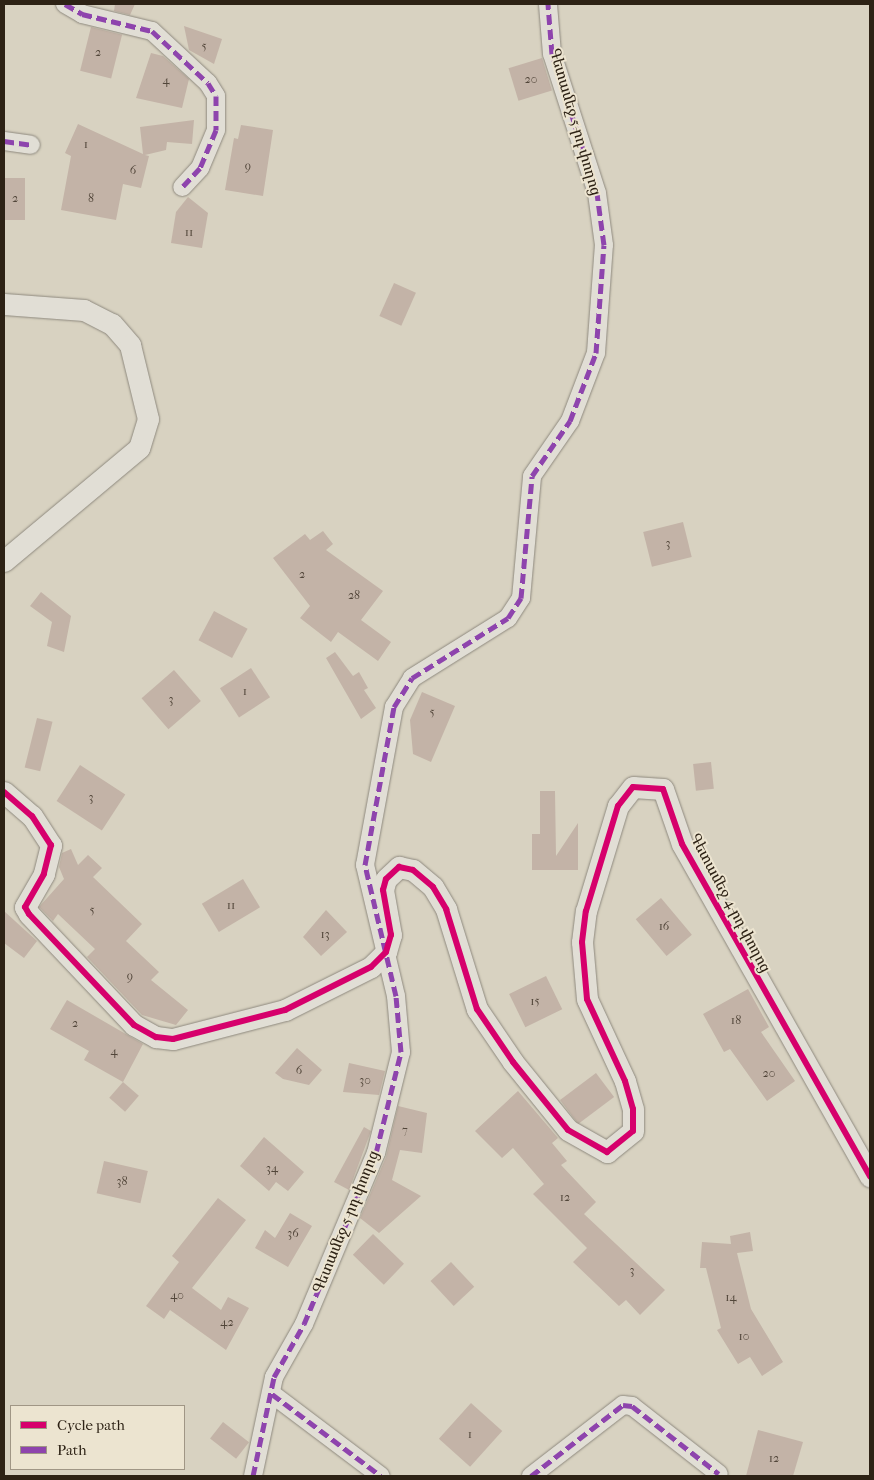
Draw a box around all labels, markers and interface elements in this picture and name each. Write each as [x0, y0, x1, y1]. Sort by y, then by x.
house number: 5 [201, 40, 207, 54]
house number: 2 [95, 46, 101, 60]
street label: Գետամեջ 5-րդ փողոց [545, 46, 605, 198]
house number: 20 [525, 73, 537, 87]
house number: 4 [162, 74, 170, 88]
house number: 1 [84, 138, 88, 152]
house number: 9 [245, 160, 251, 174]
house number: 6 [130, 164, 136, 178]
house number: 2 [12, 192, 18, 206]
house number: 8 [88, 192, 94, 206]
house number: 11 [185, 226, 193, 240]
house number: 3 [666, 537, 670, 551]
house number: 2 [299, 568, 305, 582]
house number: 28 [348, 589, 360, 603]
house number: 1 [243, 685, 247, 699]
house number: 3 [169, 693, 173, 707]
house number: 5 [429, 706, 435, 720]
house number: 3 [89, 791, 93, 805]
street label: Գետամեջ 4-րդ փողոց [686, 830, 774, 976]
house number: 11 [227, 899, 235, 913]
house number: 5 [89, 904, 95, 918]
house number: 16 [659, 920, 669, 934]
house number: 13 [320, 928, 330, 942]
house number: 9 [127, 970, 133, 984]
house number: 15 [530, 995, 540, 1009]
house number: 18 [731, 1014, 741, 1028]
house number: 2 [72, 1017, 78, 1031]
house number: 4 [110, 1045, 118, 1059]
house number: 6 [296, 1064, 302, 1078]
house number: 20 [763, 1067, 775, 1081]
house number: 30 [359, 1074, 371, 1088]
house number: 7 [402, 1124, 408, 1138]
street label: Գետամեջ 5-րդ փողոց [309, 1148, 383, 1296]
house number: 34 [266, 1162, 278, 1176]
house number: 38 [117, 1175, 127, 1189]
house number: 12 [560, 1191, 570, 1205]
house number: 36 [287, 1227, 299, 1241]
house number: 3 [630, 1264, 634, 1278]
house number: 40 [170, 1289, 184, 1303]
house number: 14 [725, 1291, 737, 1305]
house number: 42 [220, 1316, 234, 1330]
house number: 10 [739, 1330, 749, 1344]
legend [10, 1405, 185, 1470]
text: Cycle path [57, 1416, 125, 1434]
house number: 1 [468, 1428, 472, 1442]
text: Path [57, 1441, 87, 1459]
house number: 12 [769, 1452, 779, 1466]

